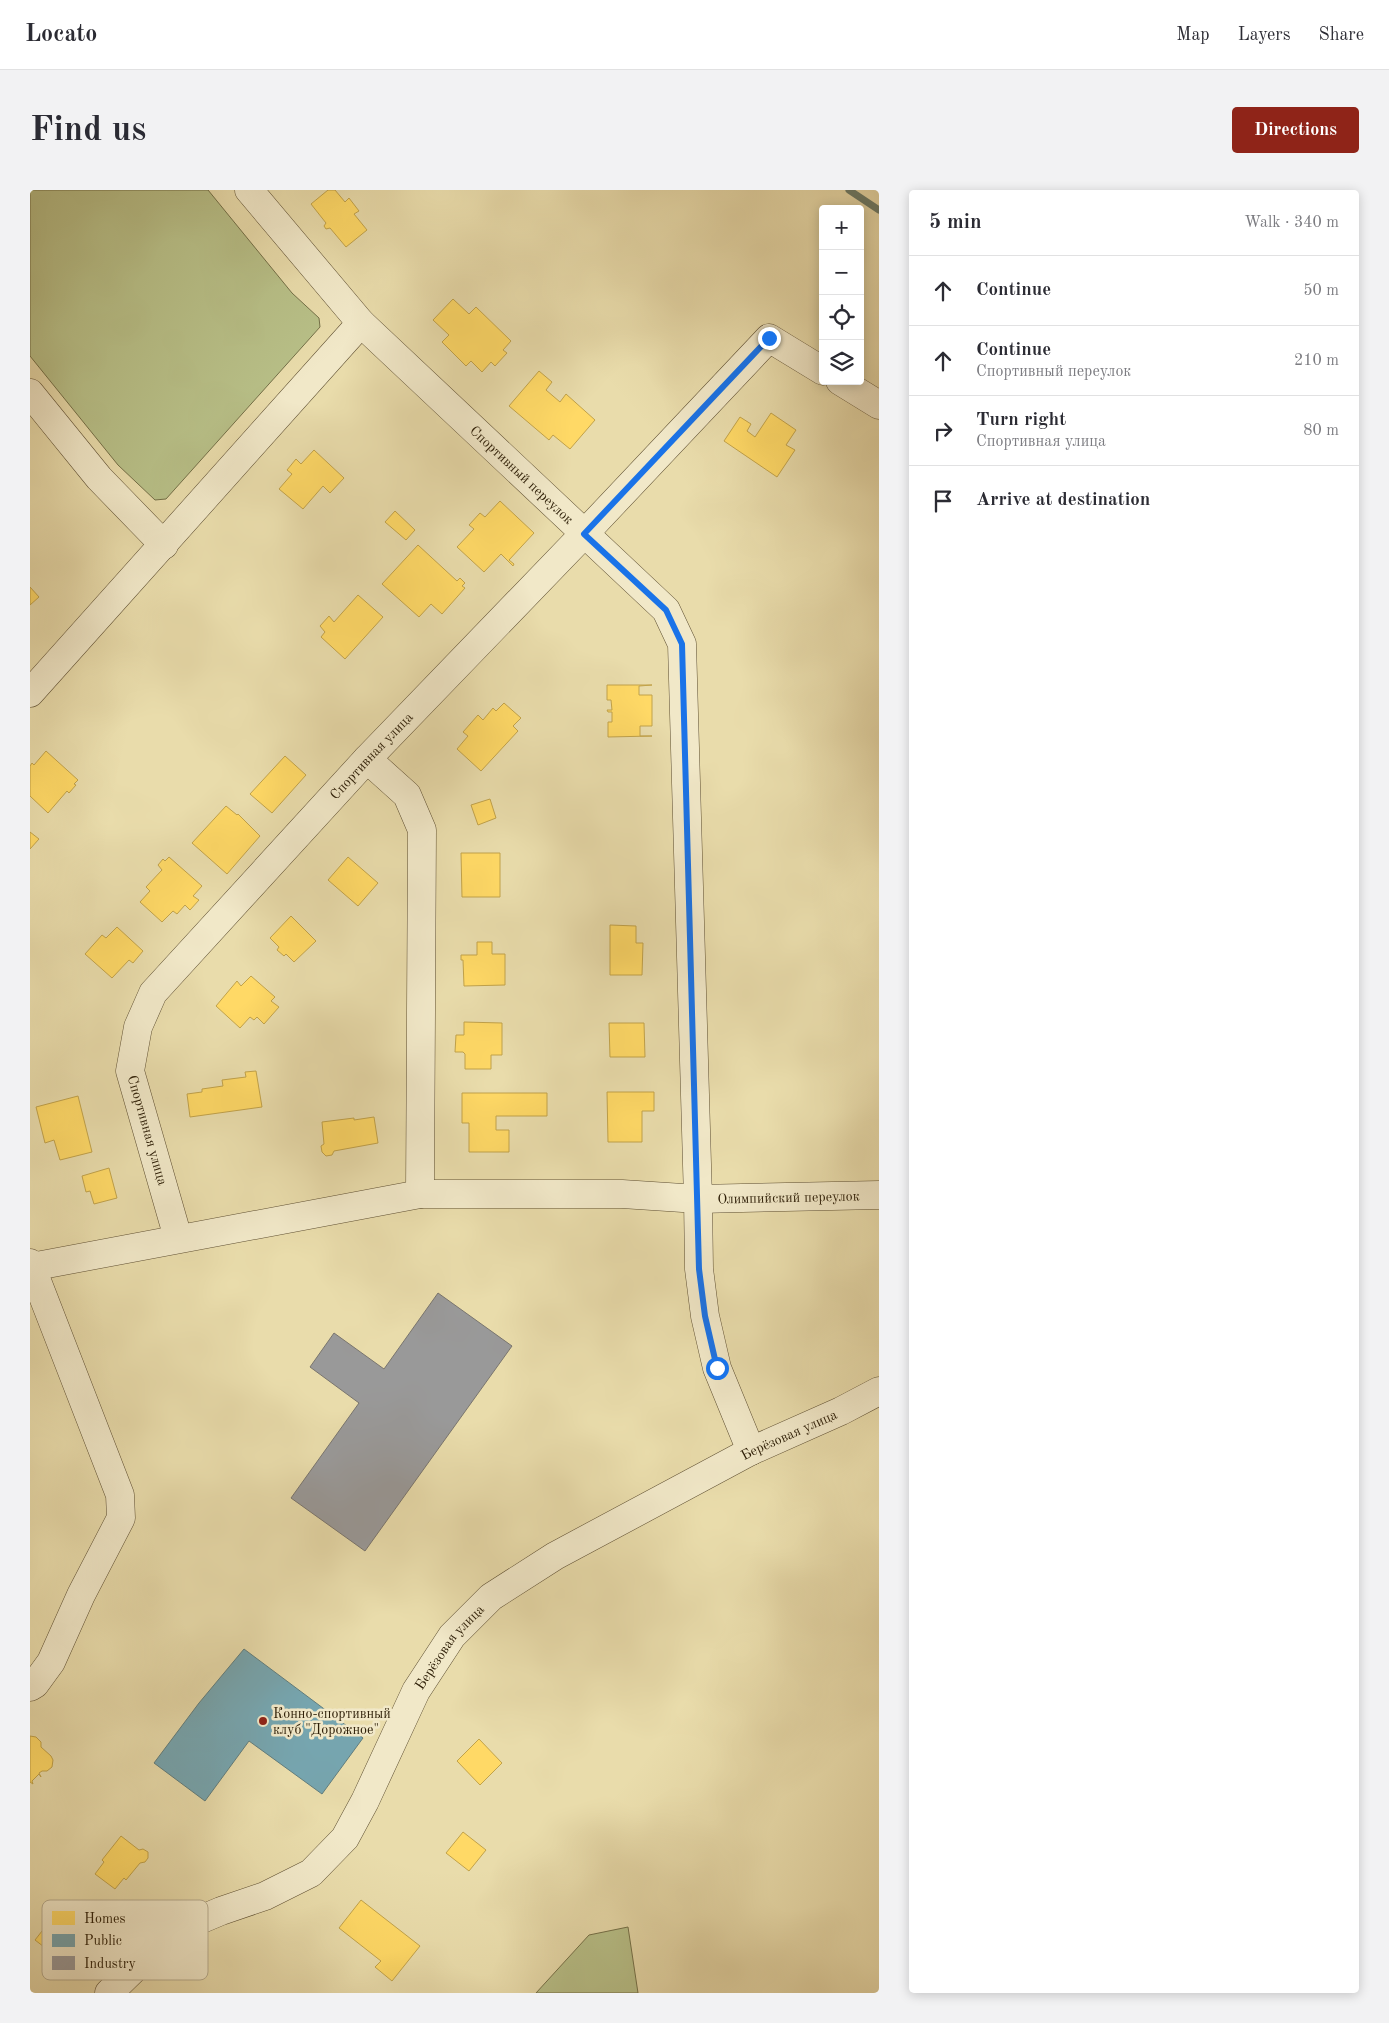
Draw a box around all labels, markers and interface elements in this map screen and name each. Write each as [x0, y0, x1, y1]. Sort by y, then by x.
text: Locato [25, 23, 97, 47]
text: Map [1176, 26, 1210, 44]
text: Layers [1238, 26, 1290, 44]
text: Share [1318, 26, 1364, 44]
button: Directions [1232, 107, 1359, 153]
text: Find us [30, 113, 146, 148]
map controls [819, 205, 864, 385]
button: + [819, 205, 864, 250]
text: 5 min [929, 212, 982, 233]
text: Walk · 340 m [1244, 215, 1339, 231]
button: − [819, 250, 864, 295]
icon: ahead [929, 277, 957, 305]
text: Continue [976, 281, 1051, 300]
text: 50 m [1303, 283, 1339, 299]
button: locate [819, 295, 864, 340]
route end [758, 327, 781, 350]
button: layers [819, 340, 864, 385]
text: Continue [976, 341, 1051, 360]
icon: ahead [929, 347, 957, 375]
text: 210 m [1294, 353, 1339, 369]
text: Спортивный переулок [976, 364, 1131, 380]
text: Turn right [976, 411, 1066, 430]
icon: right [929, 417, 957, 445]
text: 80 m [1303, 423, 1339, 439]
street label: Спортивный переулок [467, 424, 576, 527]
text: Спортивная улица [976, 434, 1106, 450]
icon: arrive [929, 487, 957, 515]
text: Arrive at destination [976, 491, 1150, 510]
street label: Спортивная улица [328, 710, 416, 803]
street label: Спортивная улица [125, 1074, 169, 1187]
street label: Олимпийский переулок [717, 1189, 860, 1207]
route start [706, 1357, 729, 1380]
street label: Берёзовая улица [739, 1408, 839, 1463]
street label: Берёзовая улица [413, 1602, 487, 1692]
place label: Конно-спортивный клуб "Дорожное" [273, 1707, 391, 1737]
marker: Конно-спортивный клуб "Дорожное" [257, 1715, 269, 1727]
legend [42, 1900, 208, 1980]
text: Homes [84, 1912, 126, 1926]
text: Public [84, 1934, 122, 1948]
text: Industry [84, 1957, 137, 1971]

